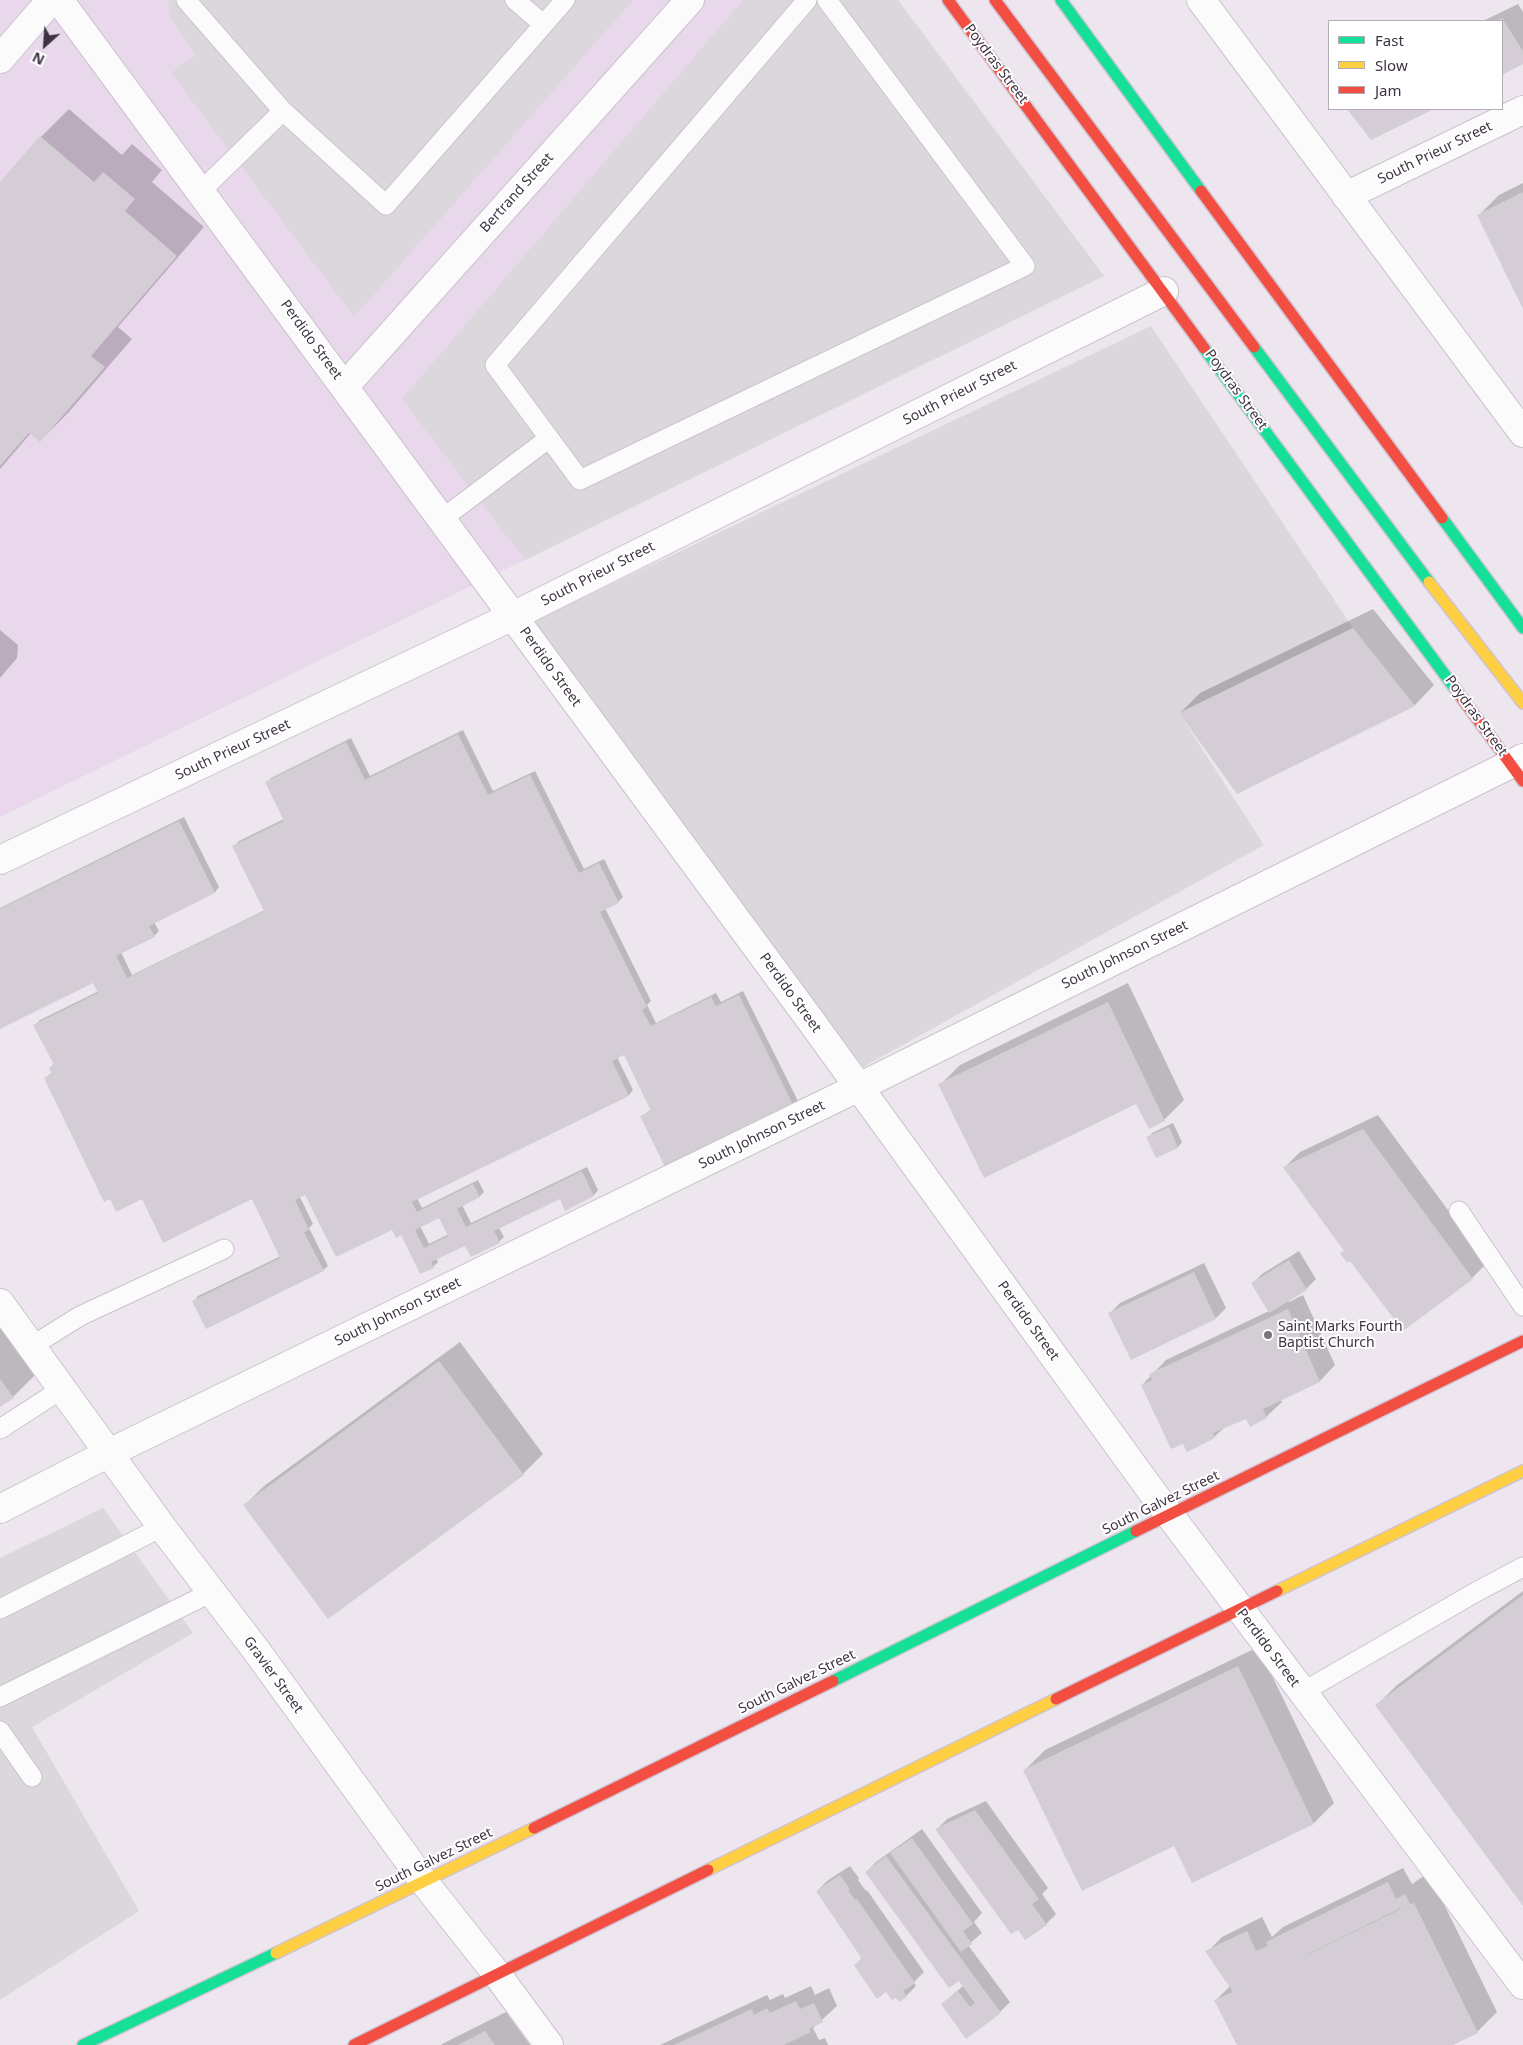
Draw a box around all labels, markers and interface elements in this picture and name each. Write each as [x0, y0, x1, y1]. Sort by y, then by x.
north arrow [20, 20, 70, 70]
legend [1328, 20, 1503, 110]
street label: Poydras Street [961, 21, 1031, 107]
text: Fast [1375, 30, 1404, 50]
text: N [29, 48, 47, 70]
text: Slow [1375, 55, 1408, 75]
text: Jam [1375, 80, 1402, 100]
street label: South Prieur Street [1375, 118, 1495, 188]
street label: Bertrand Street [477, 150, 557, 236]
street label: Perdido Street [277, 297, 345, 383]
street label: Poydras Street [1201, 347, 1271, 433]
street label: South Prieur Street [900, 357, 1020, 429]
street label: South Prieur Street [538, 538, 658, 610]
street label: Perdido Street [516, 624, 584, 710]
street label: Poydras Street [1441, 673, 1511, 759]
street label: South Prieur Street [173, 716, 293, 784]
street label: South Johnson Street [1059, 917, 1191, 993]
street label: Perdido Street [756, 950, 824, 1036]
street label: South Johnson Street [696, 1097, 828, 1173]
street label: South Johnson Street [332, 1274, 464, 1350]
street label: Perdido Street [994, 1278, 1062, 1364]
place label: Saint Marks Fourth Baptist Church [1278, 1319, 1403, 1351]
marker: Saint Marks Fourth Baptist Church [1262, 1329, 1274, 1341]
street label: South Galvez Street [1100, 1467, 1222, 1539]
street label: Perdido Street [1233, 1605, 1303, 1691]
street label: Gravier Street [240, 1633, 306, 1717]
street label: South Galvez Street [736, 1646, 858, 1718]
street label: South Galvez Street [373, 1824, 495, 1896]

